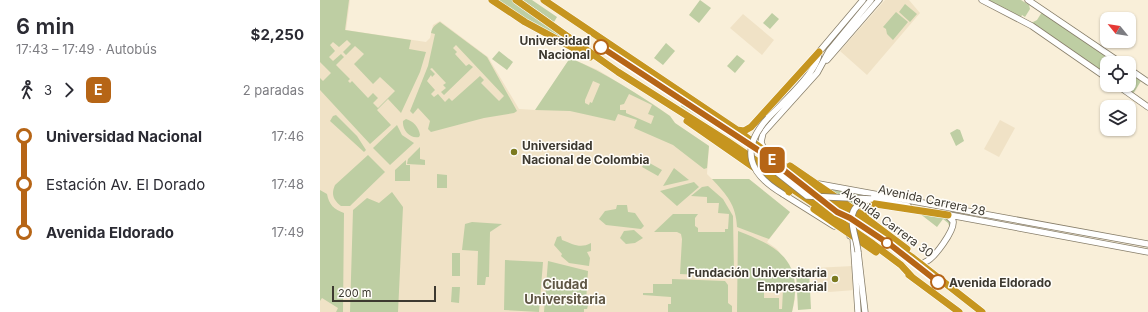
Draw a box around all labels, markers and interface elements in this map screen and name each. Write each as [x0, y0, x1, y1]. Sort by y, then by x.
north arrow [1100, 12, 1136, 48]
map controls [1100, 12, 1136, 136]
text: 6 min [16, 13, 75, 39]
text: $2,250 [251, 25, 304, 44]
place label: Universidad Nacional [519, 33, 590, 62]
marker: Universidad Nacional [593, 39, 609, 55]
text: 17:43 – 17:49 · Autobús [16, 41, 157, 57]
button: locate [1100, 56, 1136, 92]
icon: walk [16, 79, 38, 101]
icon: forward [58, 79, 80, 101]
text: E [94, 81, 103, 98]
text: 3 [44, 82, 52, 98]
text: 2 paradas [243, 82, 304, 98]
button: layers [1100, 100, 1136, 136]
text: Universidad Nacional [46, 127, 202, 146]
text: 17:46 [272, 128, 304, 144]
place label: Universidad Nacional de Colombia [522, 138, 649, 167]
marker: Universidad Nacional de Colombia [509, 147, 519, 157]
line badge: E [759, 147, 785, 173]
text: E [768, 151, 776, 168]
text: Estación Av. El Dorado [46, 175, 205, 194]
text: 17:48 [272, 176, 304, 192]
street label: Avenida Carrera 28 [877, 181, 987, 219]
street label: Avenida Carrera 30 [839, 184, 937, 260]
text: Avenida Eldorado [46, 223, 174, 242]
text: 17:49 [272, 224, 304, 240]
unlabelled marker [881, 237, 893, 249]
place label: Fundación Universitaria Empresarial [688, 265, 827, 294]
marker: Fundación Universitaria Empresarial [830, 274, 840, 284]
marker: Avenida Eldorado [930, 274, 946, 290]
place label: Avenida Eldorado [949, 275, 1051, 290]
district label: Ciudad Universitaria [524, 276, 606, 307]
scale bar [332, 284, 436, 303]
text: 200 m [338, 286, 371, 300]

